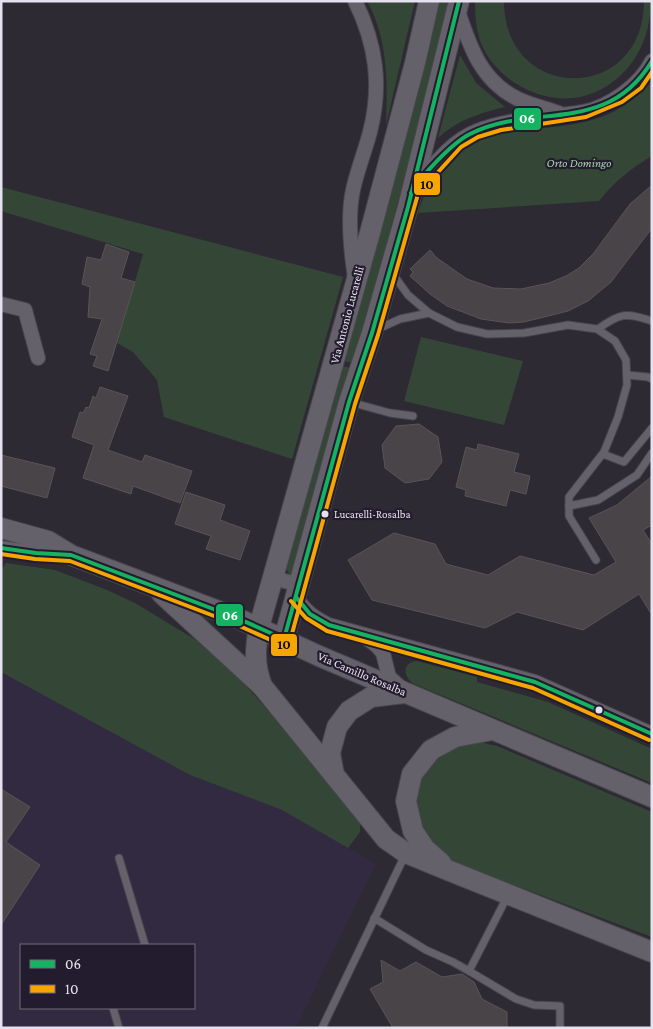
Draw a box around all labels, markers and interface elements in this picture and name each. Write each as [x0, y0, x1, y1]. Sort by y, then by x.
line badge: 06 [513, 107, 542, 131]
text: 06 [519, 110, 535, 126]
park label: Orto Domingo [547, 156, 611, 170]
line badge: 10 [413, 172, 441, 196]
text: 10 [420, 176, 434, 192]
street label: Via Antonio Lucarelli [327, 265, 367, 365]
place label: Lucarelli-Rosalba [334, 508, 411, 520]
marker: Lucarelli-Rosalba [320, 509, 330, 519]
line badge: 06 [215, 603, 244, 627]
text: 06 [222, 607, 238, 623]
line badge: 10 [270, 633, 298, 657]
text: 10 [277, 636, 291, 652]
street label: Via Camillo Rosalba [316, 649, 409, 699]
unlabelled marker [594, 705, 604, 715]
legend [20, 944, 195, 1009]
text: 06 [65, 956, 81, 972]
text: 10 [65, 981, 78, 997]

